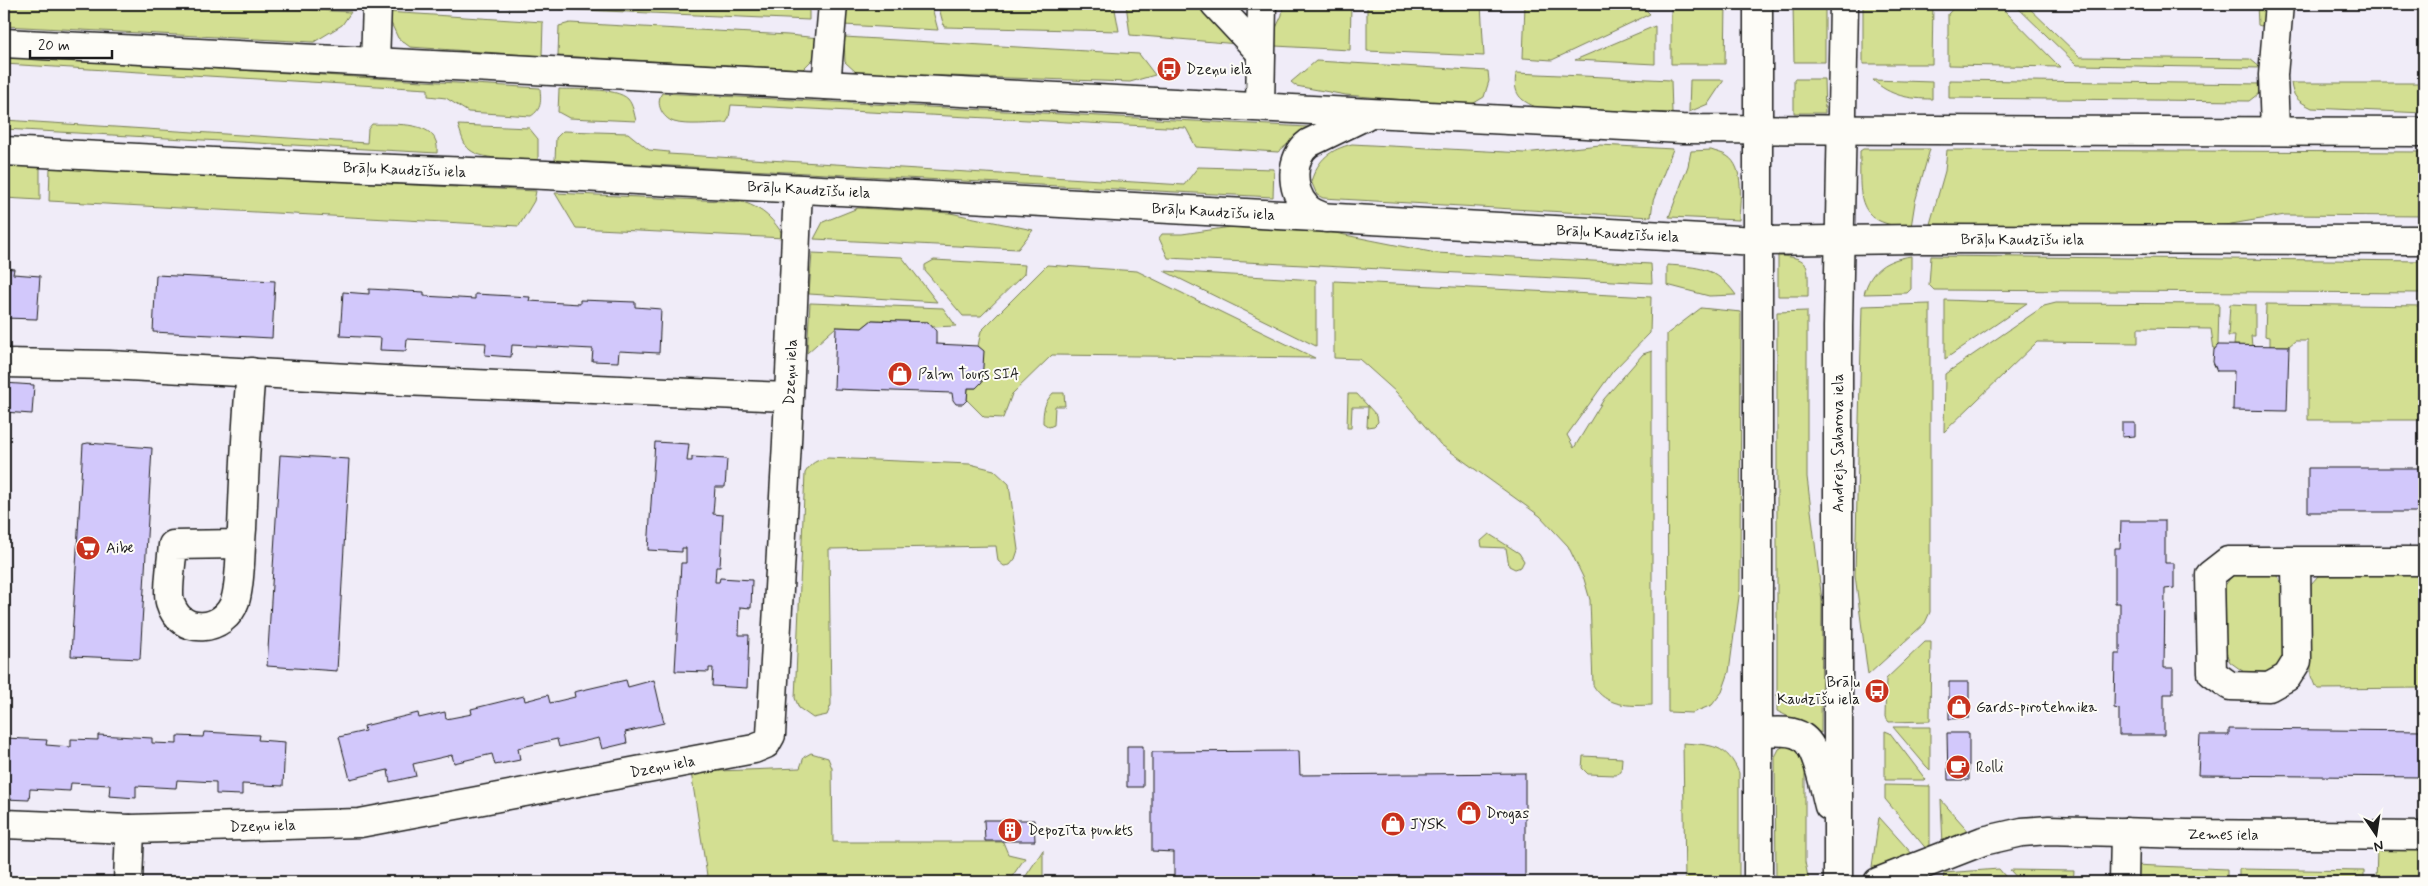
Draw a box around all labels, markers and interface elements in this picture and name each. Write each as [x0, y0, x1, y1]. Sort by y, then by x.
scale bar [30, 28, 112, 60]
text: 20 m [38, 36, 70, 56]
bus stop icon: Dzeņu iela [1156, 56, 1182, 82]
place label: Dzeņu iela [1186, 60, 1252, 80]
street label: Brāļu Kaudzīšu iela [342, 158, 467, 183]
street label: Brāļu Kaudzīšu iela [747, 177, 872, 204]
street label: Brāļu Kaudzīšu iela [1151, 199, 1276, 226]
street label: Brāļu Kaudzīšu iela [1556, 221, 1680, 248]
street label: Brāļu Kaudzīšu iela [1961, 230, 2085, 250]
street label: Dzeņu iela [780, 338, 802, 405]
shop icon: Palm Tours SIA [887, 361, 913, 387]
place label: Palm Tours SIA [918, 365, 1019, 385]
street label: Andreja Saharova iela [1829, 373, 1849, 512]
supermarket icon: Aibe [75, 535, 101, 561]
place label: Aibe [106, 539, 134, 559]
place label: Brāļu Kaudzīšu iela [1777, 673, 1860, 710]
bus stop icon: Brāļu Kaudzīšu iela [1864, 678, 1890, 704]
shop icon: Gards-pirotehnika [1946, 694, 1972, 720]
place label: Gards-pirotehnika [1976, 698, 2098, 718]
street label: Dzeņu iela [628, 751, 697, 783]
cafe icon: Rolli [1945, 754, 1971, 780]
place label: Rolli [1976, 758, 2004, 778]
shop icon: Drogas [1456, 800, 1482, 826]
place label: Drogas [1486, 804, 1530, 824]
north arrow [2350, 808, 2400, 858]
shop icon: JYSK [1380, 811, 1406, 837]
place label: JYSK [1410, 815, 1446, 835]
street label: Dzeņu iela [229, 816, 297, 837]
building icon: Depozīta punkts [997, 817, 1023, 843]
place label: Depozīta punkts [1028, 821, 1133, 841]
street label: Zemes iela [2187, 825, 2259, 846]
text: N [2372, 836, 2385, 856]

